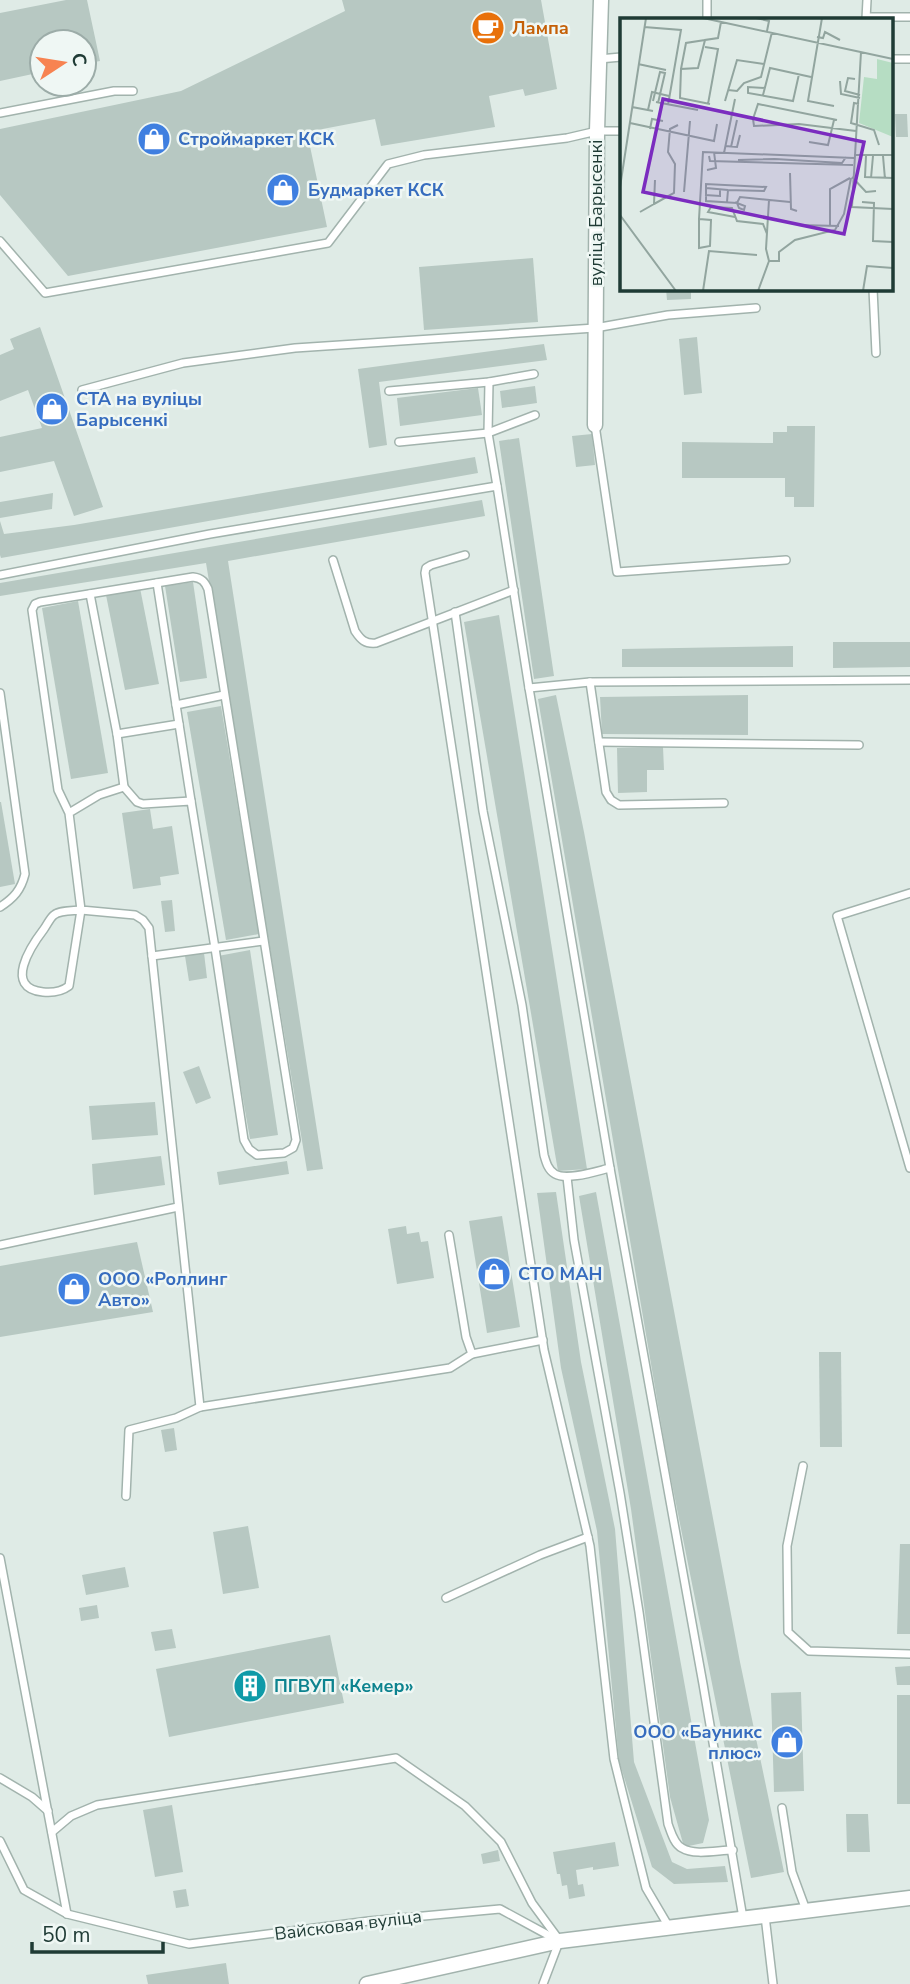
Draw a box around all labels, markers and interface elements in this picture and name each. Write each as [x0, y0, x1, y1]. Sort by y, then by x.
cafe icon: Лампа [469, 9, 507, 47]
place label: Лампа [512, 16, 569, 40]
inset map [620, 18, 892, 290]
north arrow [28, 28, 98, 98]
text: С [65, 51, 93, 69]
shop icon: Строймаркет КСК [135, 120, 173, 158]
place label: Строймаркет КСК [178, 127, 335, 151]
street label: вуліца Барысенкі [584, 140, 608, 286]
shop icon: Будмаркет КСК [264, 171, 302, 209]
place label: Будмаркет КСК [308, 178, 445, 202]
place label: СТА на вуліцы Барысенкі [76, 387, 202, 432]
shop icon: СТА на вуліцы Барысенкі [33, 390, 71, 428]
shop icon: СТО МАН [475, 1255, 513, 1293]
place label: СТО МАН [518, 1262, 602, 1286]
place label: ООО «Роллинг Авто» [98, 1267, 228, 1312]
shop icon: ООО «Роллинг Авто» [55, 1270, 93, 1308]
building icon: ПГВУП «Кемер» [231, 1667, 269, 1705]
place label: ПГВУП «Кемер» [274, 1674, 414, 1698]
place label: ООО «Бауникс плюс» [633, 1720, 762, 1765]
shop icon: ООО «Бауникс плюс» [768, 1723, 806, 1761]
street label: Вайсковая вуліца [273, 1904, 423, 1946]
scale bar [32, 1910, 163, 1954]
text: 50 m [42, 1921, 91, 1949]

